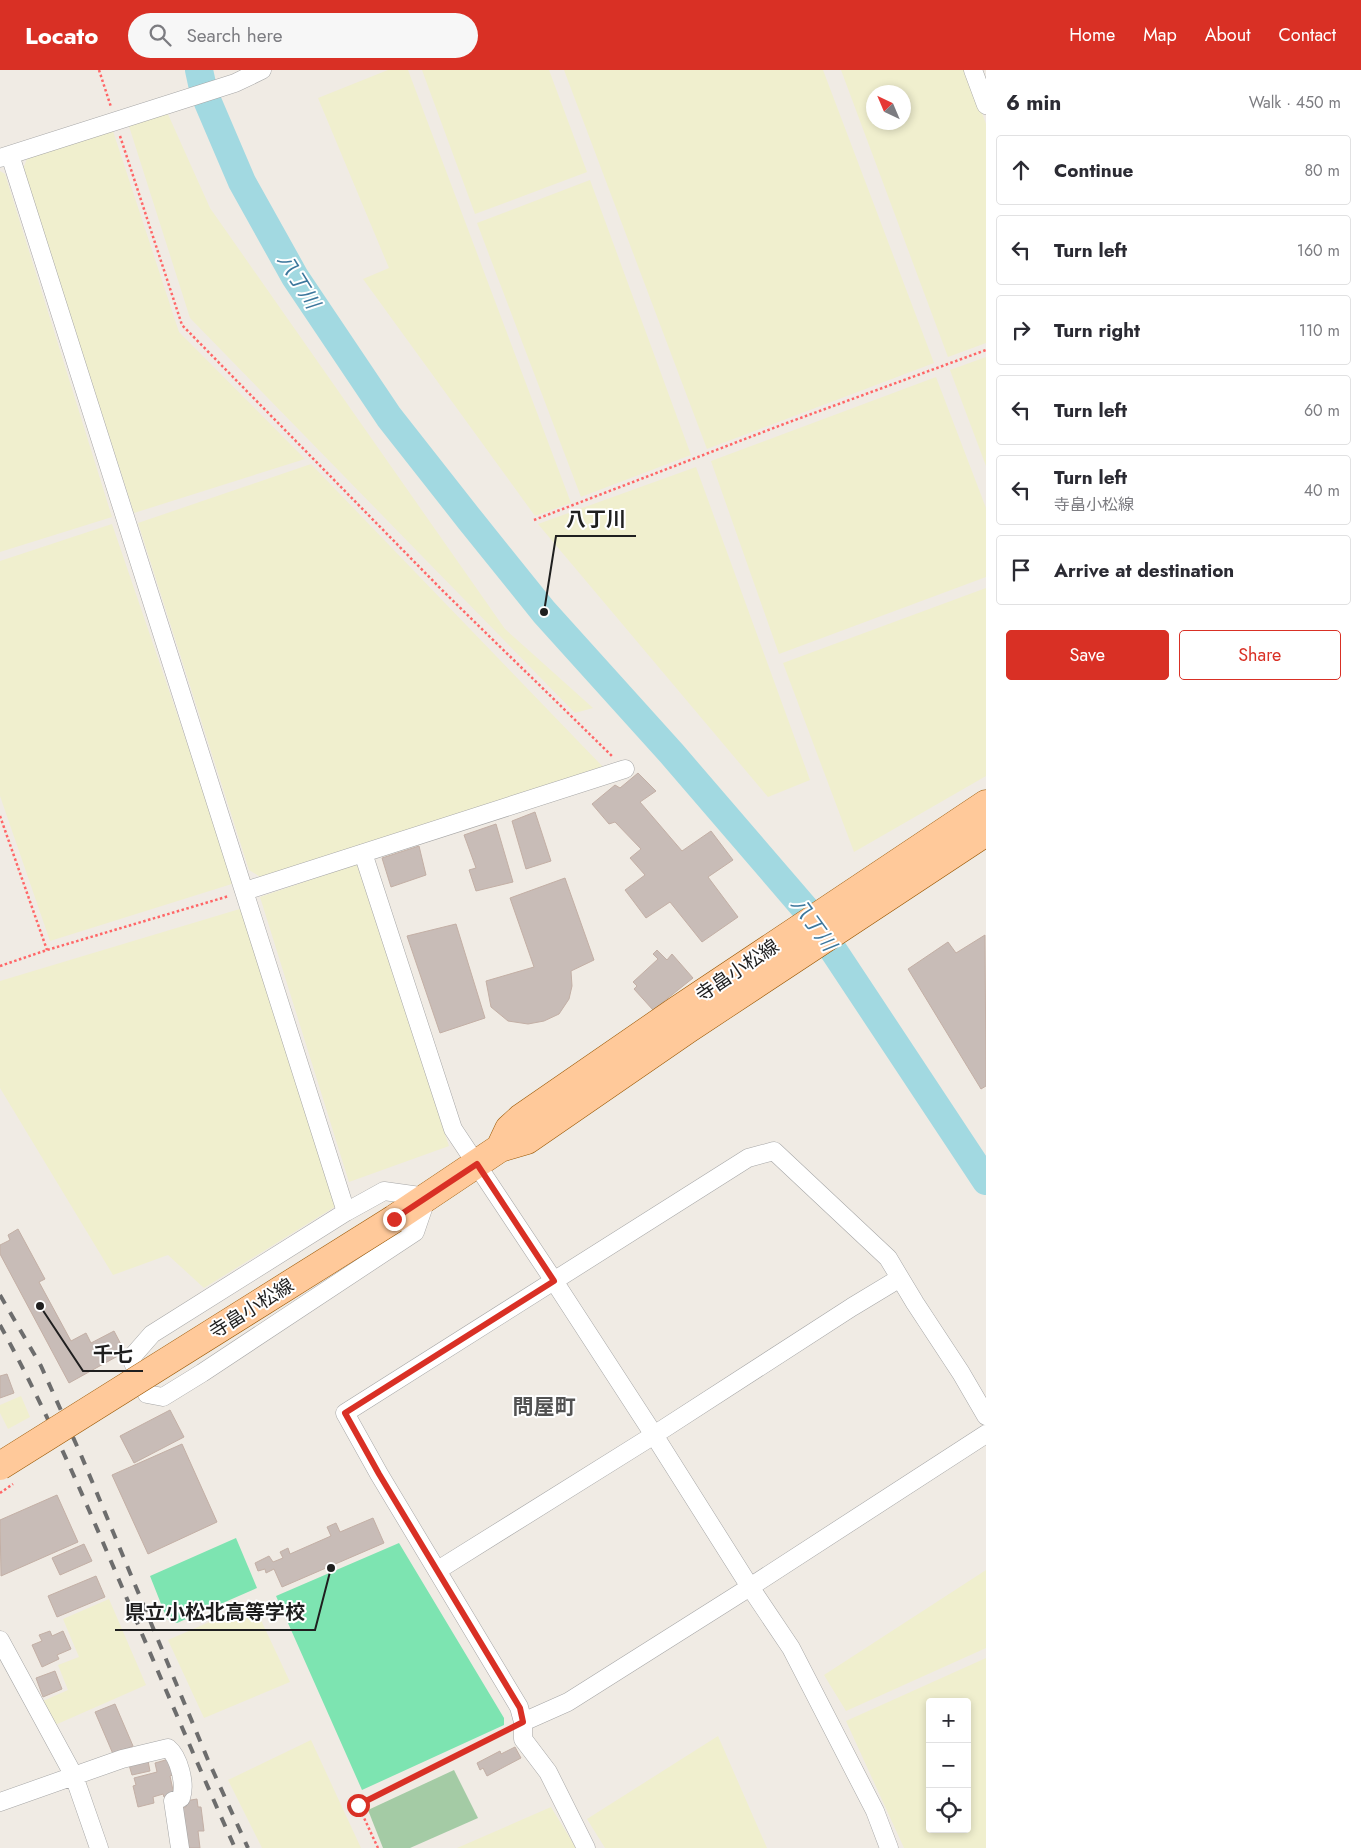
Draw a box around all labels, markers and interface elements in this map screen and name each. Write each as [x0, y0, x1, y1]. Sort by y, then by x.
search box [128, 13, 478, 58]
text: Locato [25, 18, 98, 53]
icon: search [146, 21, 174, 49]
text: Search here [186, 22, 283, 49]
text: Home [1069, 22, 1115, 48]
text: Map [1143, 22, 1177, 48]
text: About [1205, 22, 1250, 48]
text: Contact [1278, 22, 1336, 48]
north arrow [866, 85, 911, 130]
text: 6 min [1006, 88, 1061, 118]
text: Walk · 450 m [1249, 91, 1341, 114]
icon: ahead [1007, 156, 1035, 184]
text: Continue [1054, 157, 1133, 184]
text: 80 m [1304, 159, 1340, 182]
icon: left [1007, 236, 1035, 264]
text: Turn left [1054, 237, 1127, 264]
text: 160 m [1297, 239, 1340, 262]
water label: 八丁川 [270, 248, 328, 316]
icon: right [1007, 316, 1035, 344]
text: Turn right [1054, 317, 1140, 344]
text: 110 m [1299, 319, 1340, 342]
icon: left [1007, 396, 1035, 424]
text: Turn left [1054, 397, 1127, 424]
text: 60 m [1304, 399, 1340, 422]
text: Turn left [1054, 464, 1127, 491]
icon: left [1007, 476, 1035, 504]
text: 40 m [1304, 479, 1340, 502]
text: 寺畠小松線 [1054, 493, 1134, 516]
callout: 八丁川 [556, 501, 636, 536]
text: 八丁川 [566, 505, 626, 534]
icon: arrive [1007, 556, 1035, 584]
text: Arrive at destination [1054, 557, 1234, 584]
button: Save [1006, 630, 1169, 680]
button: Share [1179, 630, 1341, 680]
water label: 八丁川 [784, 892, 844, 959]
street label: 寺畠小松線 [690, 933, 784, 1008]
route end [383, 1208, 406, 1231]
street label: 寺畠小松線 [204, 1272, 299, 1345]
callout: 千七 [83, 1336, 143, 1371]
text: 千七 [93, 1340, 133, 1369]
district label: 問屋町 [513, 1392, 576, 1422]
callout: 県立小松北高等学校 [115, 1595, 315, 1630]
text: 県立小松北高等学校 [125, 1598, 305, 1627]
map controls [926, 1698, 971, 1833]
button: + [926, 1698, 971, 1743]
button: − [926, 1743, 971, 1788]
button: locate [926, 1788, 971, 1833]
route start [347, 1794, 370, 1817]

